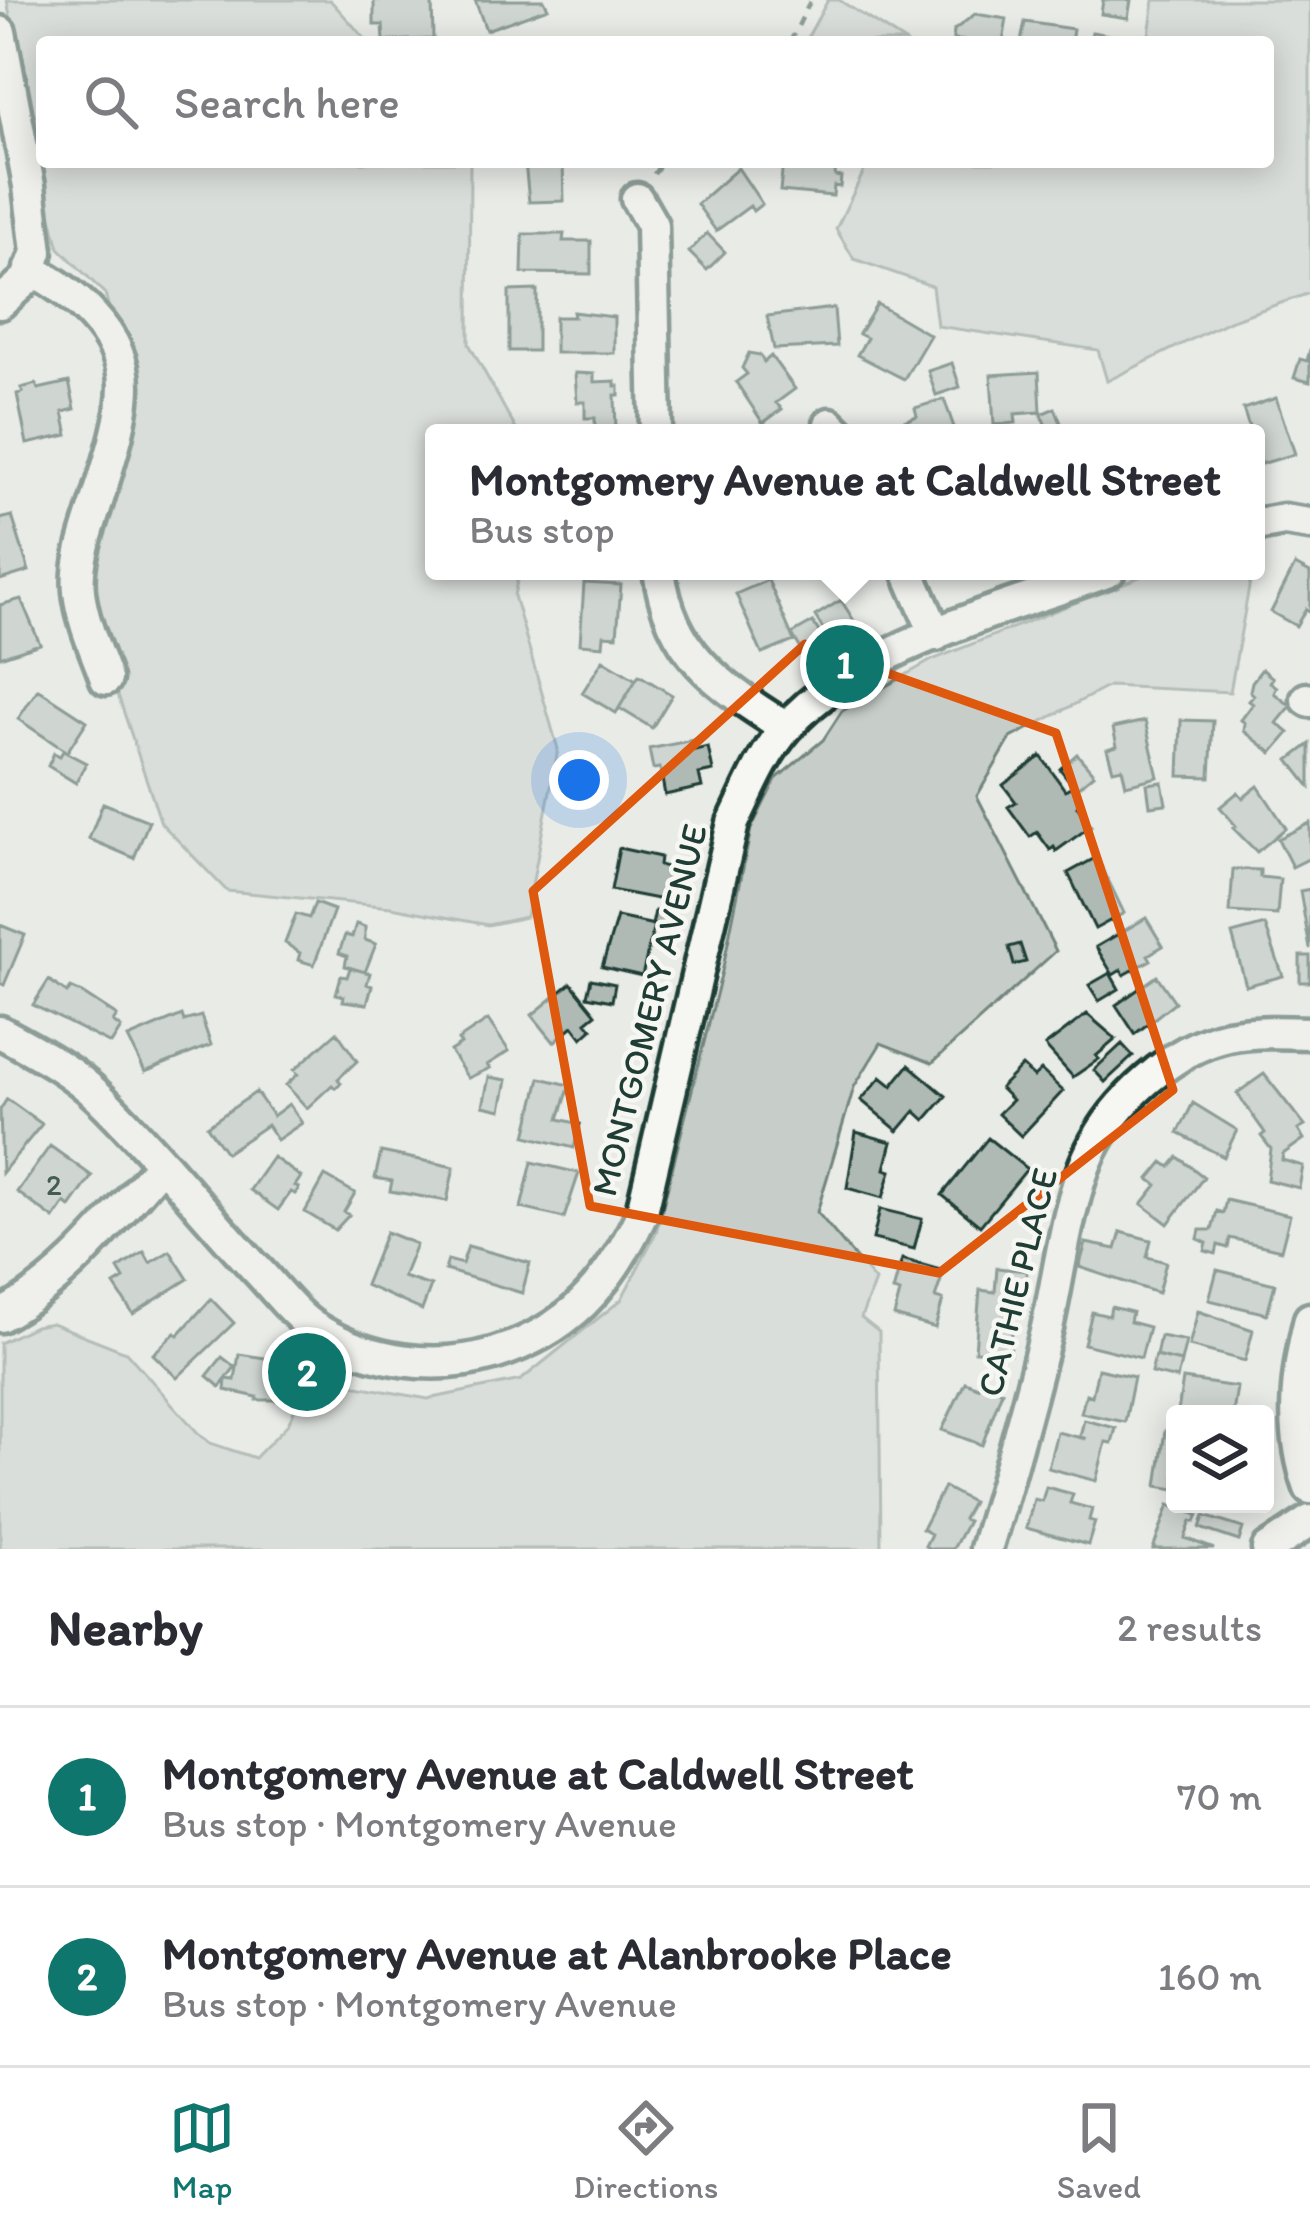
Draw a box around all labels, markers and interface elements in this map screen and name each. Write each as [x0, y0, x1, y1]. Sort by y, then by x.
search box [36, 36, 1274, 168]
icon: search [78, 69, 144, 135]
text: Search here [174, 75, 400, 129]
popup [425, 424, 1265, 580]
text: Montgomery Avenue at Caldwell Street [469, 452, 1221, 506]
text: Bus stop [469, 506, 615, 553]
pin: 1 [806, 619, 884, 709]
your location [549, 750, 609, 810]
street label: MONTGOMERY AVENUE [582, 820, 716, 1200]
street label: CATHIE PLACE [968, 1163, 1066, 1401]
house number: 2 [46, 1166, 62, 1203]
pin: 2 [268, 1327, 346, 1417]
map controls [1166, 1405, 1274, 1513]
button: layers [1166, 1405, 1274, 1513]
text: Nearby [48, 1597, 203, 1658]
text: 2 results [1117, 1604, 1262, 1651]
text: Montgomery Avenue at Caldwell Street [162, 1746, 913, 1800]
text: 1 [78, 1773, 96, 1820]
text: 70 m [1177, 1773, 1262, 1820]
text: Bus stop · Montgomery Avenue [162, 1800, 677, 1847]
text: Montgomery Avenue at Alanbrooke Place [162, 1926, 952, 1980]
text: 2 [77, 1953, 97, 2000]
text: 160 m [1158, 1953, 1262, 2000]
text: Bus stop · Montgomery Avenue [162, 1980, 677, 2027]
tab: Map [169, 2095, 235, 2206]
tab: Directions [573, 2095, 718, 2206]
tab: Saved [1057, 2095, 1141, 2206]

